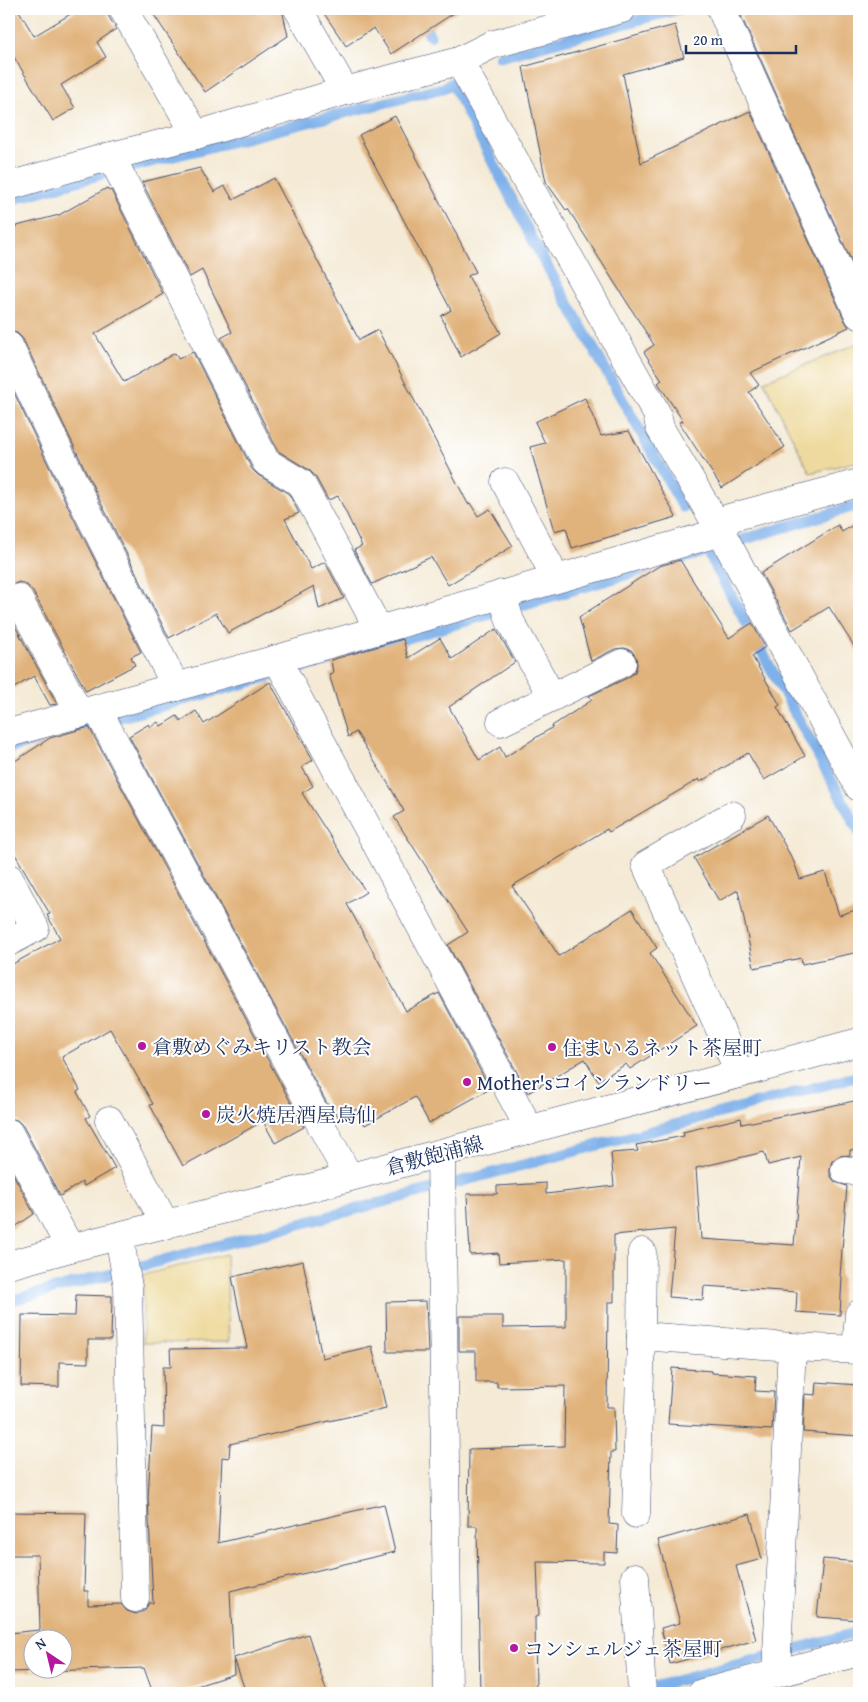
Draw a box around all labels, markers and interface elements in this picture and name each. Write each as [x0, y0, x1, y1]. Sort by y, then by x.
scale bar [686, 22, 796, 54]
text: 20 m [693, 29, 724, 50]
place label: 倉敷めぐみキリスト教会 [152, 1032, 372, 1061]
place label: 住まいるネット茶屋町 [562, 1033, 762, 1062]
marker: 倉敷めぐみキリスト教会 [136, 1040, 148, 1052]
marker: 住まいるネット茶屋町 [546, 1041, 558, 1053]
place label: Mother'sコインランドリー [477, 1068, 712, 1097]
marker: Mother'sコインランドリー [461, 1076, 473, 1088]
place label: 炭火焼居酒屋鳥仙 [216, 1100, 376, 1129]
marker: 炭火焼居酒屋鳥仙 [200, 1108, 212, 1120]
street label: 倉敷飽浦線 [382, 1128, 486, 1182]
north arrow [22, 1630, 72, 1680]
text: N [31, 1632, 51, 1654]
place label: コンシェルジェ茶屋町 [524, 1634, 722, 1663]
marker: コンシェルジェ茶屋町 [508, 1642, 520, 1654]

